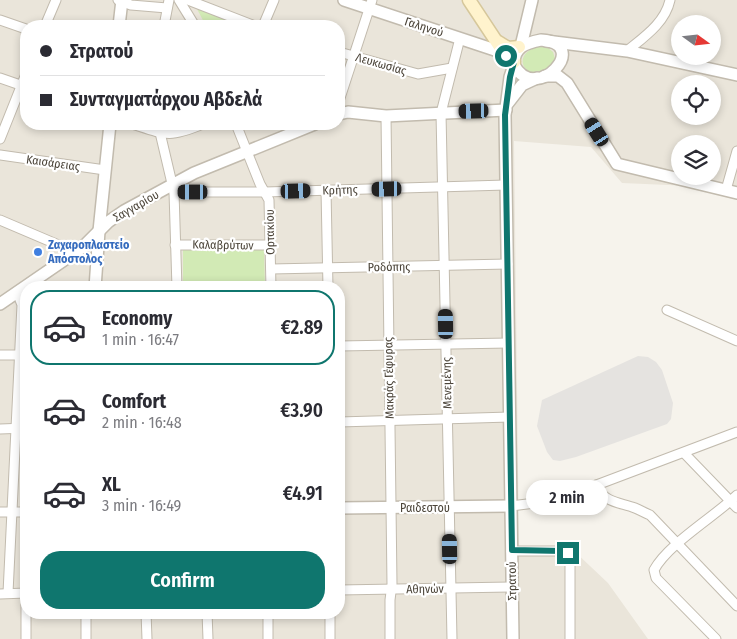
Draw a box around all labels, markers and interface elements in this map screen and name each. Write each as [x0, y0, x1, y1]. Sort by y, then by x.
street label: Γαληνού [403, 14, 445, 40]
north arrow [671, 15, 721, 65]
map controls [671, 15, 721, 185]
text: Στρατού [70, 40, 133, 63]
route start [495, 45, 517, 67]
street label: Λευκωσίας [354, 50, 408, 78]
button: locate [671, 75, 721, 125]
text: Συνταγματάρχου Αβδελά [70, 88, 262, 111]
car [458, 103, 489, 119]
car [582, 115, 611, 149]
button: layers [671, 135, 721, 185]
street label: Καισάρειας [25, 152, 81, 174]
car [371, 181, 402, 197]
street label: Κρήτης [322, 182, 358, 198]
car [280, 183, 311, 199]
car [178, 185, 208, 200]
street label: Σαγγαρίου [111, 187, 161, 225]
street label: Ορτακίου [263, 209, 277, 255]
place label: Ζαχαροπλαστείο Απόστολος [47, 237, 130, 266]
street label: Καλαβρύτων [192, 237, 255, 253]
marker: Ζαχαροπλαστείο Απόστολος [32, 246, 44, 258]
street label: Ροδόπης [368, 260, 410, 274]
icon: car [42, 305, 87, 350]
text: Economy [102, 307, 172, 330]
car [438, 309, 453, 339]
text: €2.89 [281, 316, 323, 339]
text: 1 min · 16:47 [102, 330, 179, 349]
street label: Μακράς Γέφυρας [381, 337, 397, 419]
street label: Μενεμένης [440, 357, 454, 409]
icon: car [42, 388, 87, 433]
text: Comfort [102, 390, 166, 413]
text: €3.90 [280, 399, 323, 422]
text: 2 min · 16:48 [102, 413, 182, 432]
icon: car [42, 471, 87, 516]
text: XL [102, 473, 121, 496]
callout: 2 min [527, 480, 609, 516]
text: €4.91 [283, 482, 323, 505]
text: 2 min [549, 488, 585, 507]
text: 3 min · 16:49 [102, 496, 181, 515]
street label: Ραιδεστού [400, 501, 450, 515]
car [442, 534, 457, 564]
route end [557, 542, 579, 564]
button: Confirm [40, 551, 325, 609]
street label: Στρατού [505, 561, 519, 601]
street label: Αθηνών [406, 582, 445, 596]

